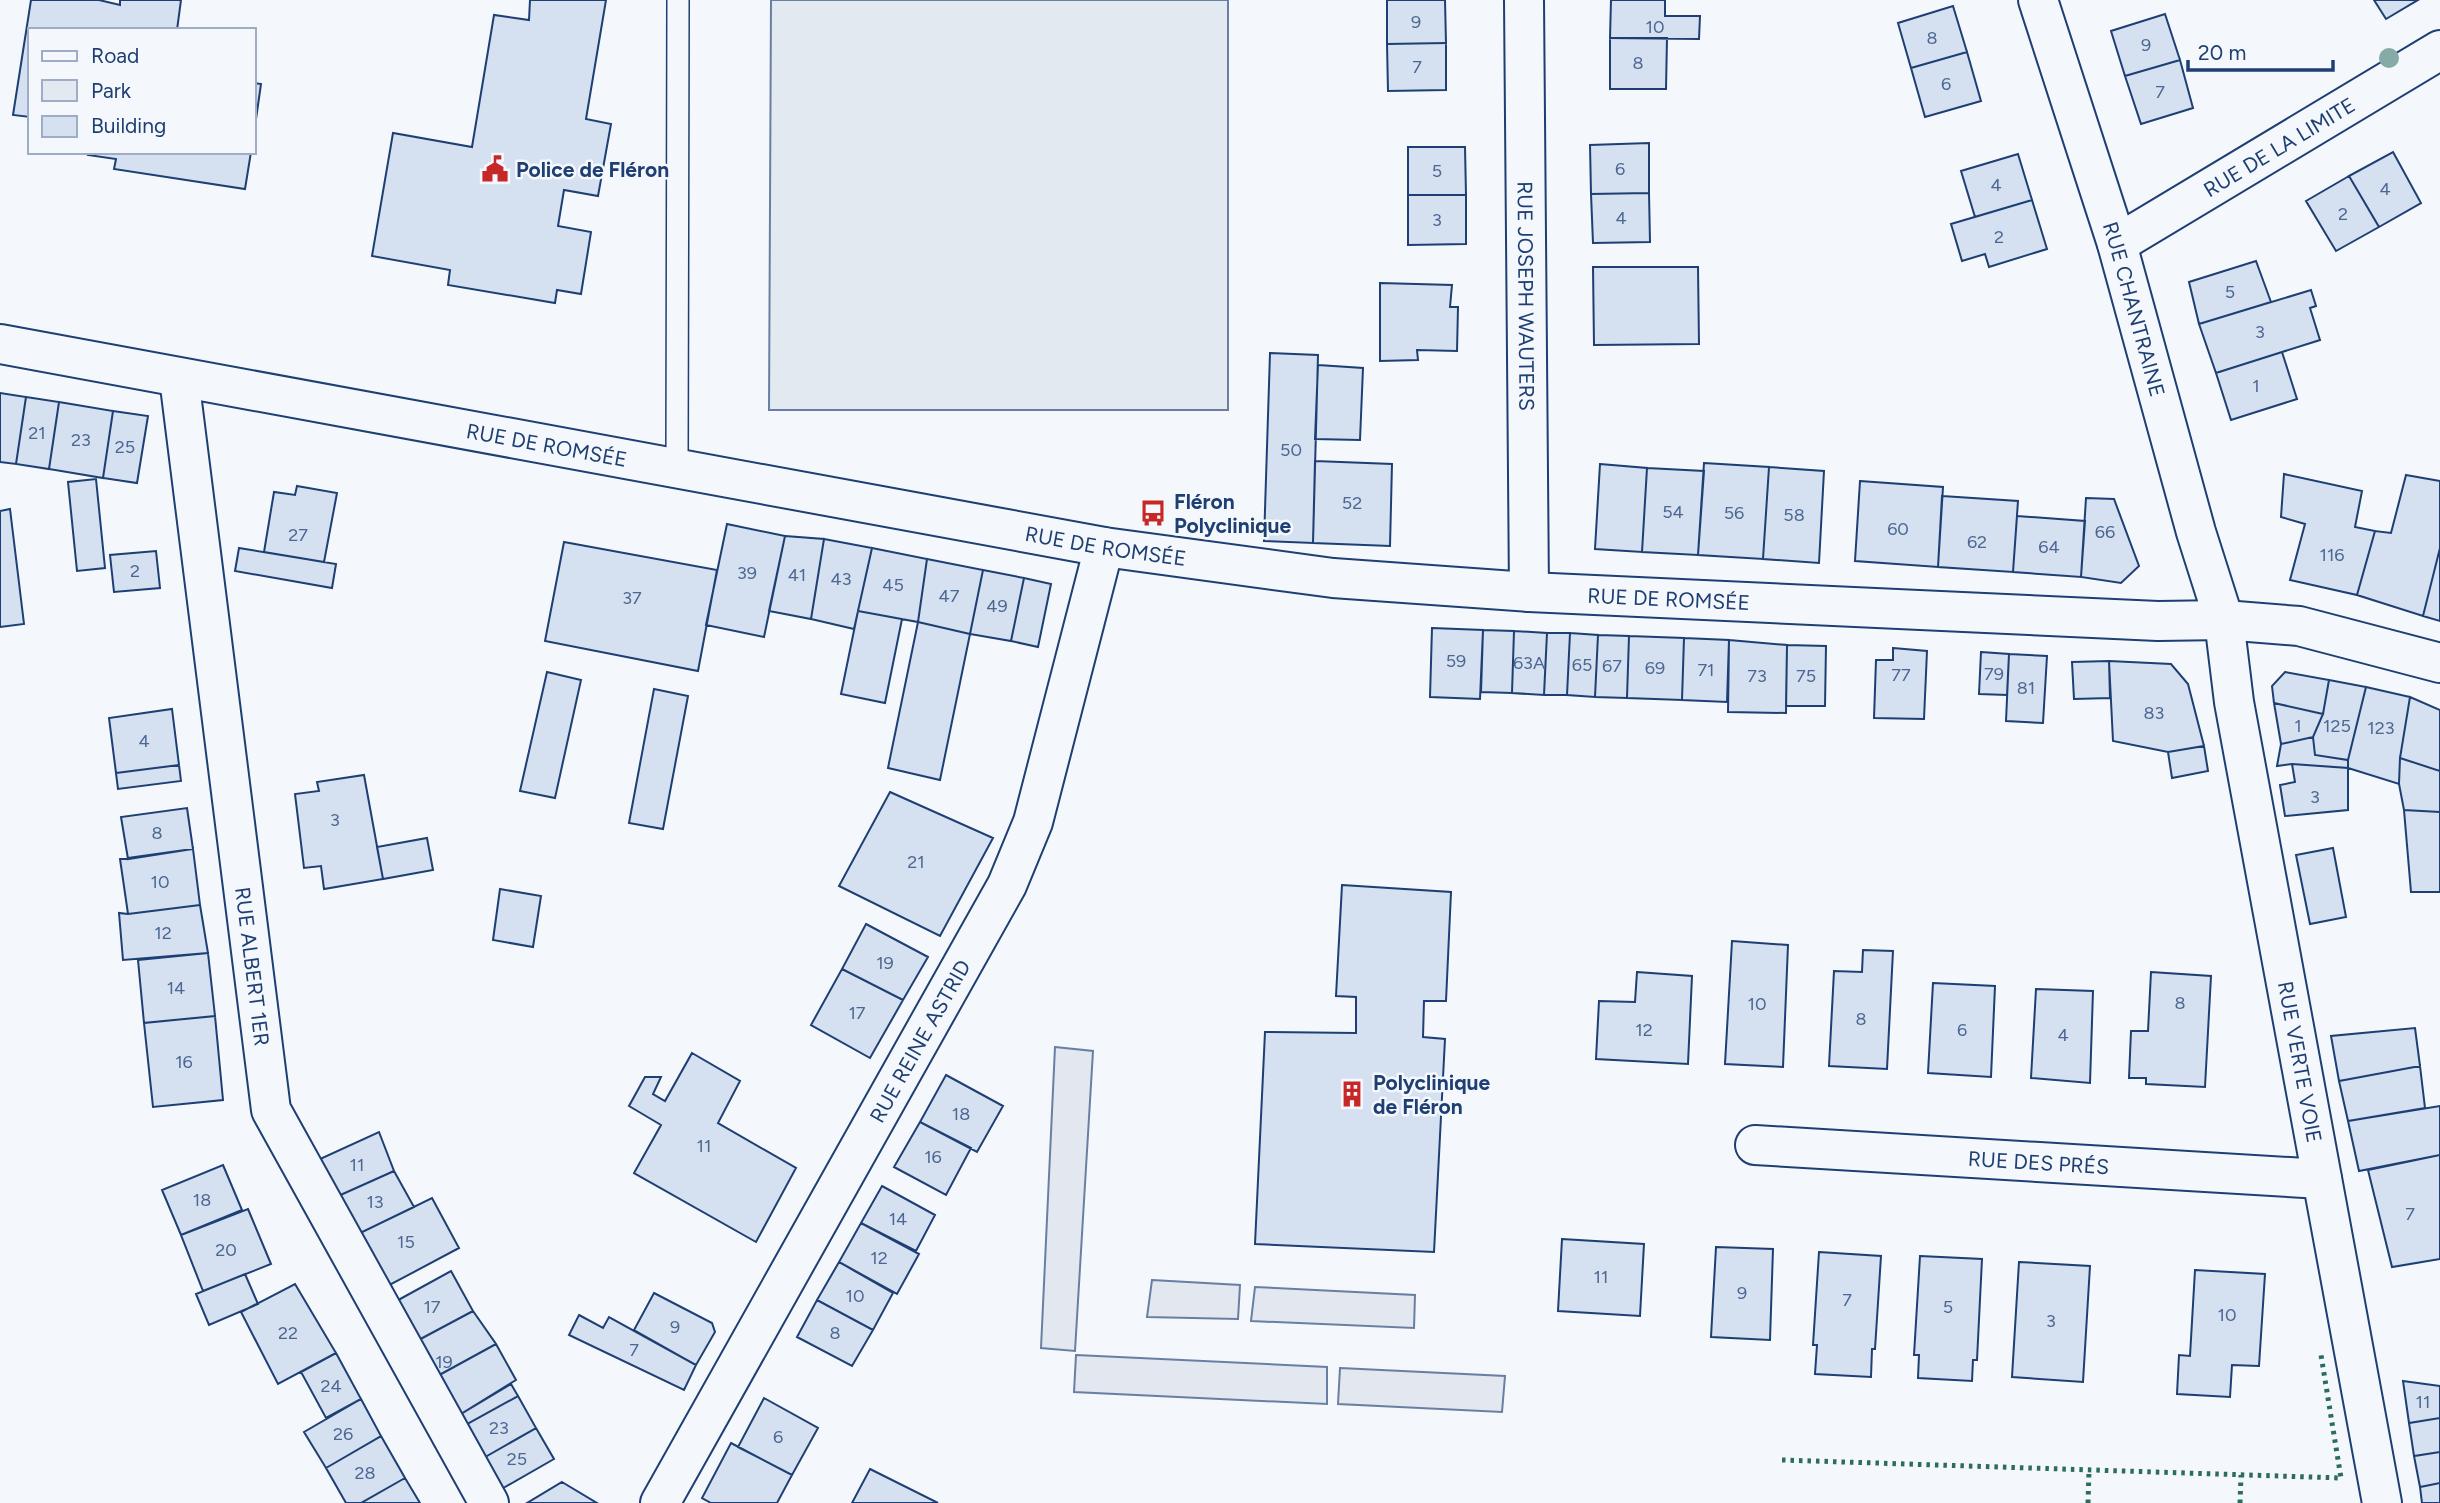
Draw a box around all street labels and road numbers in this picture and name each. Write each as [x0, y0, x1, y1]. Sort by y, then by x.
street label: RUE DE LA LIMITE [2199, 92, 2359, 202]
street label: RUE JOSEPH WAUTERS [1513, 181, 1540, 411]
street label: RUE CHANTRAINE [2098, 219, 2171, 399]
street label: RUE DE ROMSÉE [465, 418, 629, 472]
street label: RUE DE ROMSÉE [1023, 520, 1188, 571]
street label: RUE DE ROMSÉE [1587, 582, 1751, 615]
street label: RUE ALBERT 1ER [231, 885, 275, 1047]
street label: RUE REINE ASTRID [864, 955, 975, 1127]
street label: RUE VERTE VOIE [2273, 979, 2328, 1145]
street label: RUE DES PRÉS [1967, 1145, 2110, 1179]

